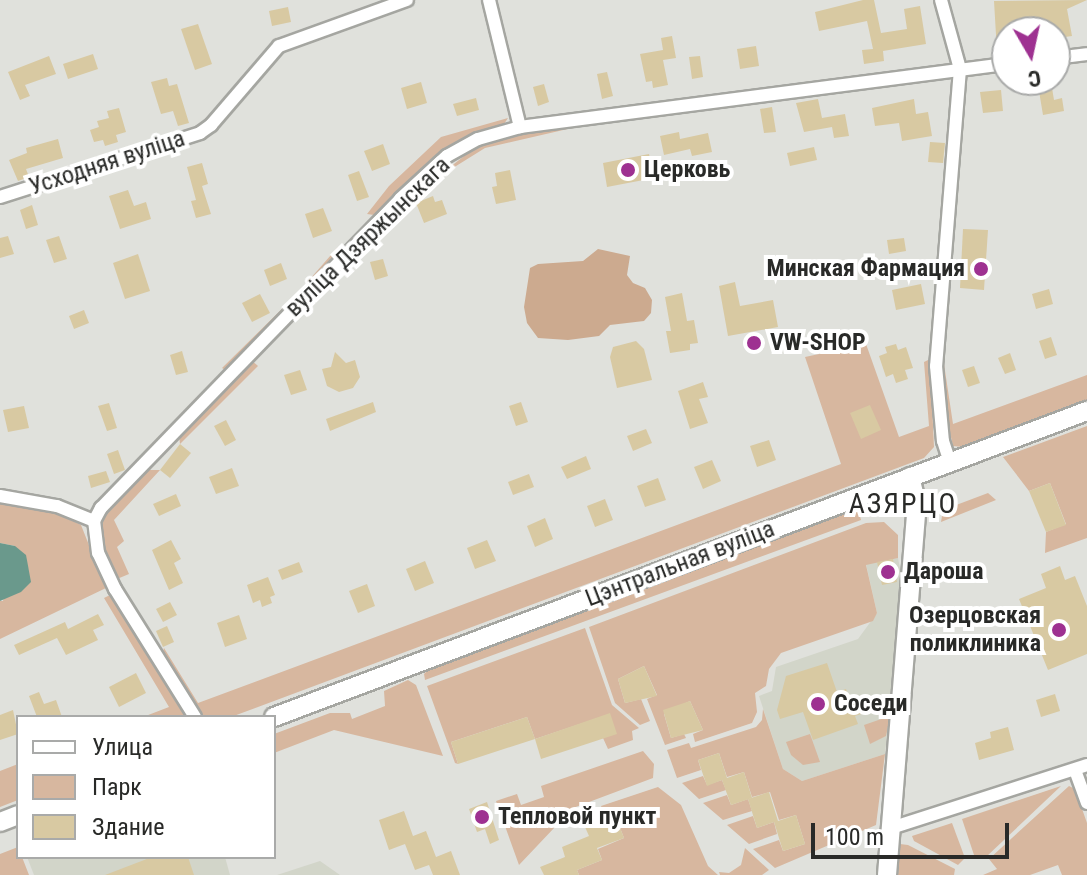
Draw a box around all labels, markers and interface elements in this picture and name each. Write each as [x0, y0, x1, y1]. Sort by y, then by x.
north arrow [991, 16, 1071, 96]
text: С [1026, 65, 1043, 92]
street label: Усходняя вуліца [26, 124, 188, 202]
street label: вуліца Дзяржынскага [280, 151, 456, 323]
place label: Церковь [644, 156, 730, 184]
marker: Церковь [619, 161, 637, 179]
place label: Минская Фармация [766, 255, 965, 283]
marker: Минская Фармация [972, 260, 990, 278]
place label: VW-SHOP [770, 329, 866, 357]
marker: VW-SHOP [745, 334, 763, 352]
district label: АЗЯРЦО [849, 487, 957, 521]
street label: Цэнтральная вуліца [581, 515, 779, 613]
place label: Дароша [904, 558, 984, 586]
marker: Дароша [879, 563, 897, 581]
place label: Озерцовская поликлиника [909, 602, 1041, 658]
marker: Озерцовская поликлиника [1048, 619, 1070, 641]
place label: Соседи [834, 690, 907, 718]
marker: Соседи [809, 695, 827, 713]
legend [16, 715, 276, 859]
text: Улица [92, 733, 153, 761]
text: Парк [92, 773, 142, 801]
place label: Тепловой пункт [498, 803, 656, 831]
scale bar [815, 807, 1013, 857]
marker: Тепловой пункт [473, 808, 491, 826]
text: Здание [92, 813, 164, 841]
text: 100 m [825, 823, 884, 851]

